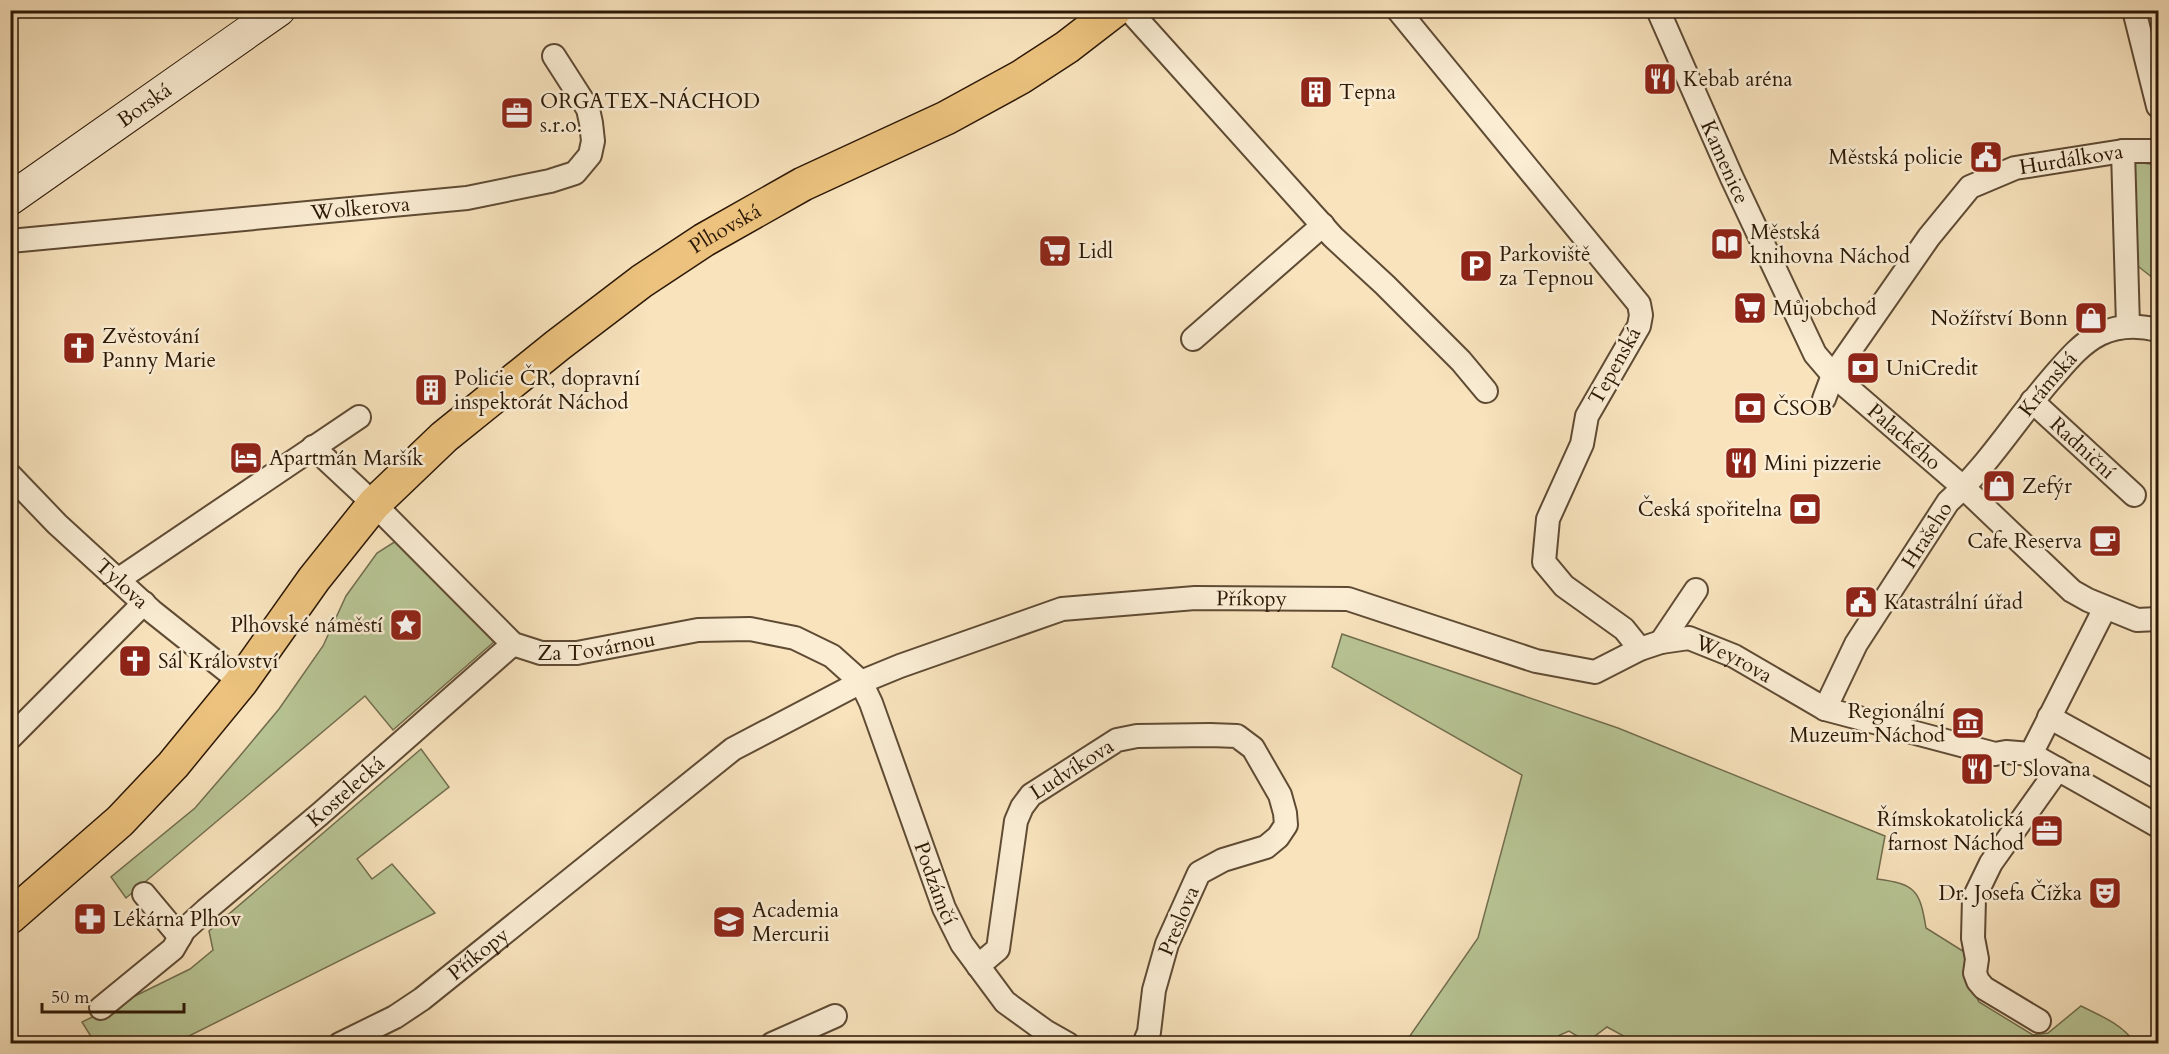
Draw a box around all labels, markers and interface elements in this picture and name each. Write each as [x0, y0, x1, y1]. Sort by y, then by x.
restaurant icon: Kebab aréna [1642, 61, 1678, 97]
place label: Kebab aréna [1683, 65, 1793, 94]
building icon: Tepna [1298, 74, 1334, 110]
street label: Borská [111, 75, 177, 134]
place label: Tepna [1339, 78, 1396, 107]
place label: ORGATEX-NÁCHOD s.r.o. [540, 87, 760, 140]
office icon: ORGATEX-NÁCHOD s.r.o. [499, 95, 535, 131]
street label: Kamenice [1694, 115, 1757, 209]
street label: Hurdálkova [2017, 137, 2125, 182]
public building icon: Městská policie [1968, 139, 2004, 175]
place label: Městská policie [1828, 143, 1963, 172]
street label: Wolkerova [309, 189, 411, 227]
street label: Plhovská [683, 196, 766, 261]
place label: Městská knihovna Náchod [1750, 218, 1910, 271]
library icon: Městská knihovna Náchod [1709, 226, 1745, 262]
supermarket icon: Lidl [1037, 233, 1073, 269]
place label: Lidl [1078, 237, 1113, 266]
place label: Parkoviště za Tepnou [1499, 240, 1594, 293]
parking icon: Parkoviště za Tepnou [1458, 248, 1494, 284]
supermarket icon: Můjobchod [1732, 290, 1768, 326]
place label: Můjobchod [1773, 294, 1876, 323]
shop icon: Nožířství Bonn [2073, 300, 2109, 336]
place label: Nožířství Bonn [1930, 304, 2068, 333]
place label: Zvěstování Panny Marie [102, 322, 216, 375]
street label: Tepenská [1582, 322, 1648, 410]
church icon: Zvěstování Panny Marie [61, 330, 97, 366]
street label: Krámská [2012, 345, 2083, 423]
bank icon: UniCredit [1845, 350, 1881, 386]
place label: UniCredit [1886, 354, 1978, 383]
place label: Policie ČR, dopravní inspektorát Náchod [454, 363, 640, 417]
building icon: Policie ČR, dopravní inspektorát Náchod [413, 372, 449, 408]
bank icon: ČSOB [1732, 390, 1768, 426]
place label: ČSOB [1773, 393, 1832, 423]
street label: Palackého [1861, 396, 1948, 477]
street label: Radniční [2043, 410, 2122, 486]
hotel icon: Apartmán Maršík [228, 440, 264, 476]
place label: Apartmán Maršík [269, 444, 424, 473]
restaurant icon: Mini pizzerie [1723, 445, 1759, 481]
place label: Mini pizzerie [1764, 449, 1882, 478]
shop icon: Zefýr [1981, 468, 2017, 504]
place label: Zefýr [2022, 472, 2072, 501]
bank icon: Česká spořitelna [1787, 491, 1823, 527]
place label: Česká spořitelna [1638, 494, 1782, 524]
street label: Hrašeho [1894, 496, 1959, 574]
cafe icon: Cafe Reserva [2087, 523, 2123, 559]
place label: Cafe Reserva [1967, 527, 2082, 556]
street label: Tylova [89, 552, 155, 615]
street label: Příkopy [1216, 584, 1287, 613]
public building icon: Katastrální úřad [1843, 584, 1879, 620]
place label: Katastrální úřad [1884, 588, 2023, 617]
place icon: Plhovské náměstí [388, 607, 424, 643]
place label: Plhovské náměstí [230, 611, 383, 640]
street label: Za Továrnou [537, 624, 657, 668]
street label: Weyrova [1690, 627, 1778, 690]
church icon: Sál Království [117, 643, 153, 679]
place label: Sál Království [158, 647, 279, 676]
place label: Regionální Muzeum Náchod [1789, 697, 1945, 750]
museum icon: Regionální Muzeum Náchod [1950, 705, 1986, 741]
street label: Ludvíkova [1024, 731, 1119, 807]
street label: Kostelecká [300, 749, 391, 834]
restaurant icon: U Slovana [1959, 751, 1995, 787]
place label: U Slovana [2000, 755, 2091, 784]
place label: Římskokatolická farnost Náchod [1877, 804, 2024, 858]
office icon: Římskokatolická farnost Náchod [2029, 813, 2065, 849]
street label: Podzámčí [907, 838, 965, 930]
theatre icon: Dr. Josefa Čížka [2087, 875, 2123, 911]
place label: Dr. Josefa Čížka [1939, 878, 2082, 908]
street label: Preslova [1151, 882, 1207, 960]
place label: Academia Mercurii [752, 896, 839, 949]
pharmacy icon: Lékárna Plhov [72, 901, 108, 937]
school or university icon: Academia Mercurii [711, 904, 747, 940]
place label: Lékárna Plhov [113, 905, 241, 934]
street label: Příkopy [442, 920, 515, 987]
scale bar [42, 976, 184, 1014]
text: 50 m [51, 985, 90, 1010]

